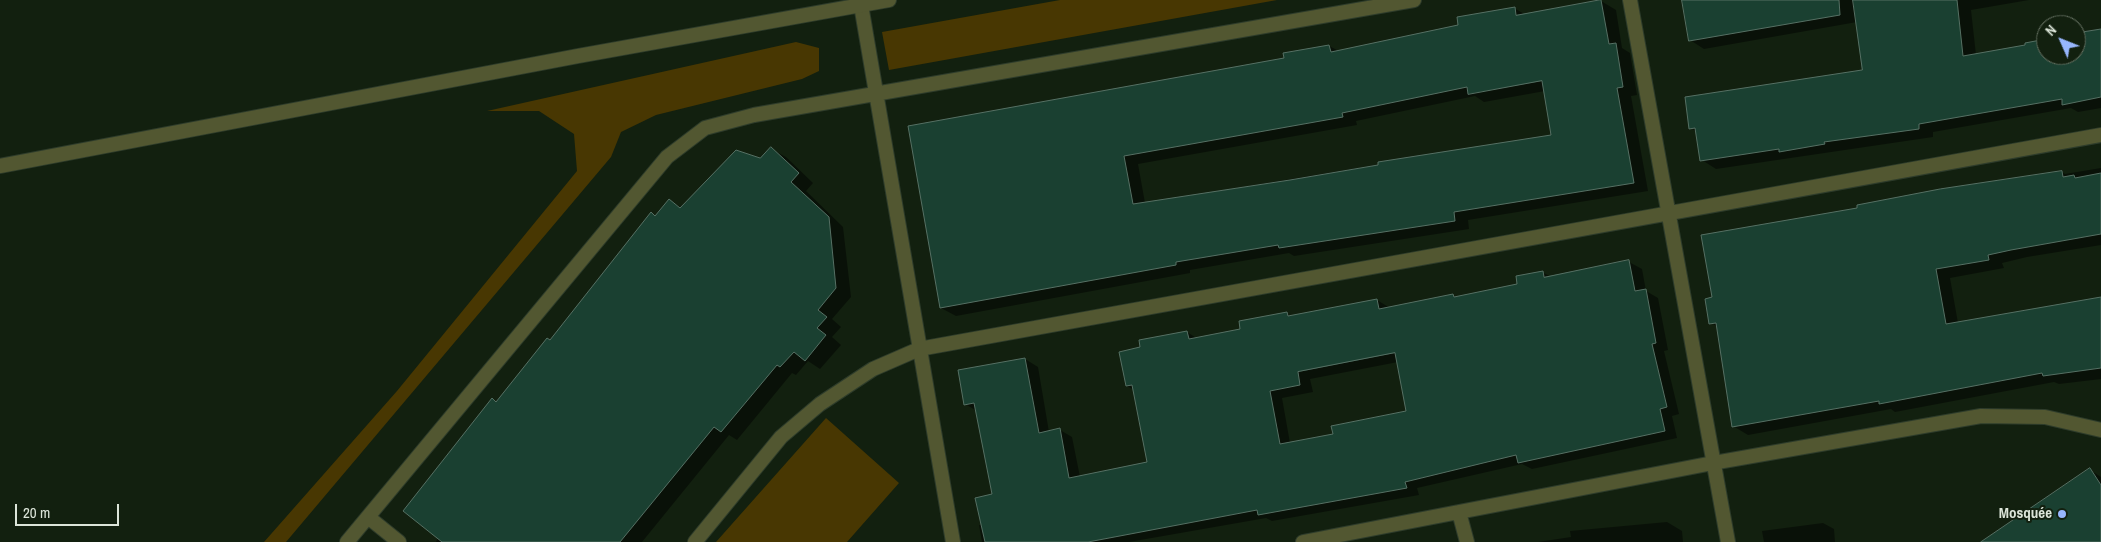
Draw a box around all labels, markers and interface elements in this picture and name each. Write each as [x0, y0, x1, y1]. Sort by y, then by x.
north arrow [2036, 15, 2086, 65]
text: N [2042, 21, 2060, 40]
scale bar [18, 494, 121, 526]
text: 20 m [23, 502, 50, 523]
place label: Mosquée [1999, 505, 2052, 523]
marker: Mosquée [2056, 508, 2068, 520]

